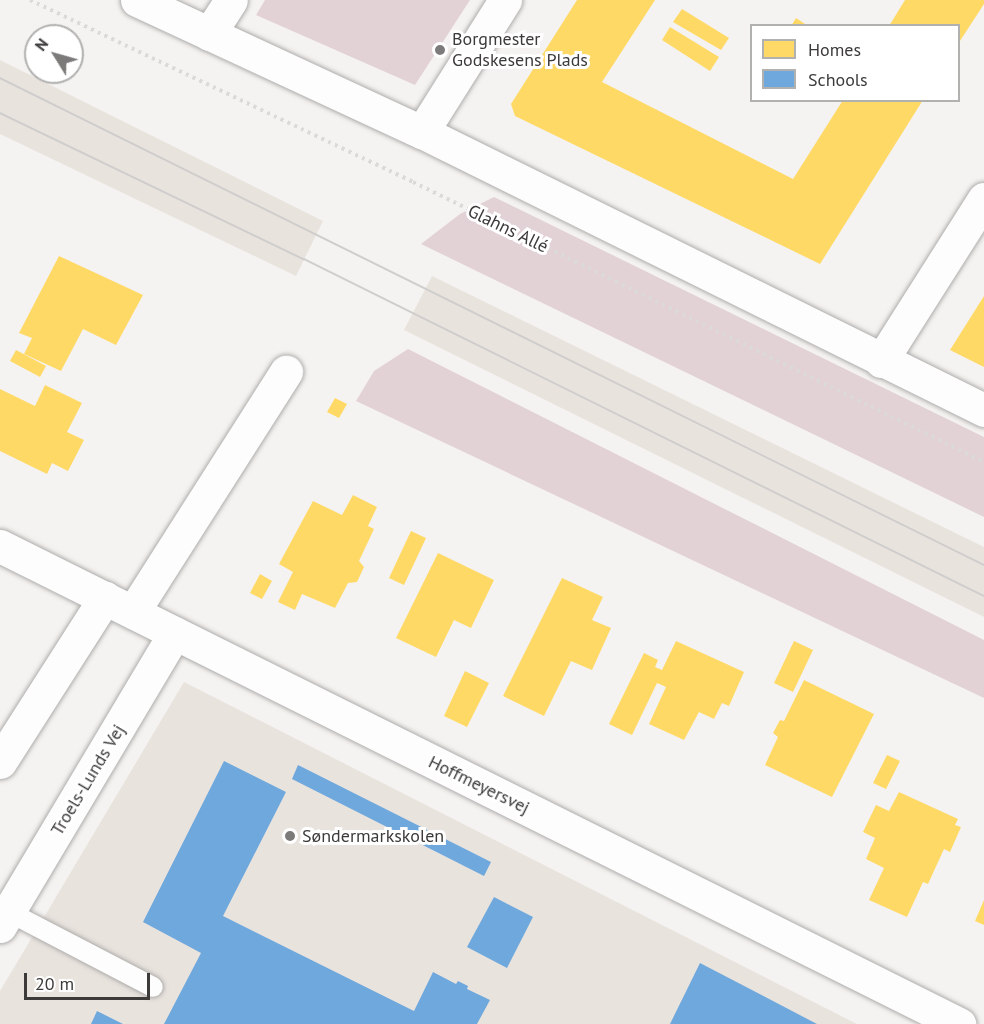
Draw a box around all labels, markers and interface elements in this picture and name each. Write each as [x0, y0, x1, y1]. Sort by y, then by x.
north arrow [24, 24, 84, 84]
legend [750, 24, 960, 102]
place label: Borgmester Godskesens Plads [452, 29, 588, 72]
text: N [30, 34, 52, 55]
text: Homes [808, 38, 861, 61]
marker: Borgmester Godskesens Plads [433, 43, 447, 57]
text: Schools [808, 68, 868, 91]
street label: Glahns Allé [464, 200, 552, 258]
street label: Troels-Lunds Vej [46, 720, 130, 840]
street label: Hoffmeyersvej [425, 751, 533, 819]
place label: Søndermarkskolen [302, 825, 444, 847]
marker: Søndermarkskolen [283, 829, 297, 843]
scale bar [27, 961, 153, 999]
text: 20 m [35, 972, 74, 995]

